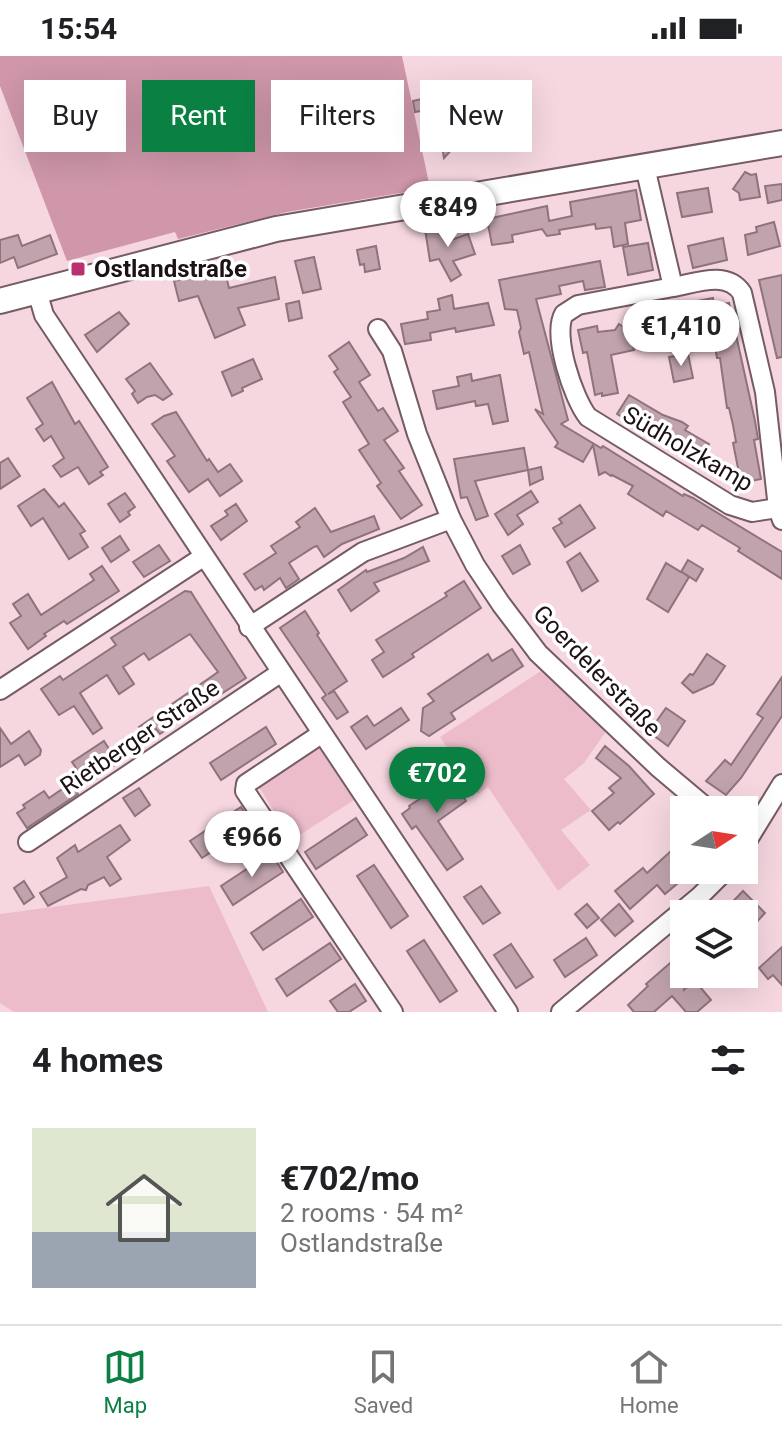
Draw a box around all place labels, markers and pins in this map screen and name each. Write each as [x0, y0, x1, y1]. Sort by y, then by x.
pin: €849 [401, 181, 495, 249]
place label: Ostlandstraße [94, 255, 247, 283]
marker: Ostlandstraße [69, 260, 87, 278]
pin: €1,410 [616, 300, 746, 368]
pin: €702 [390, 747, 484, 815]
pin: €966 [205, 811, 299, 879]

